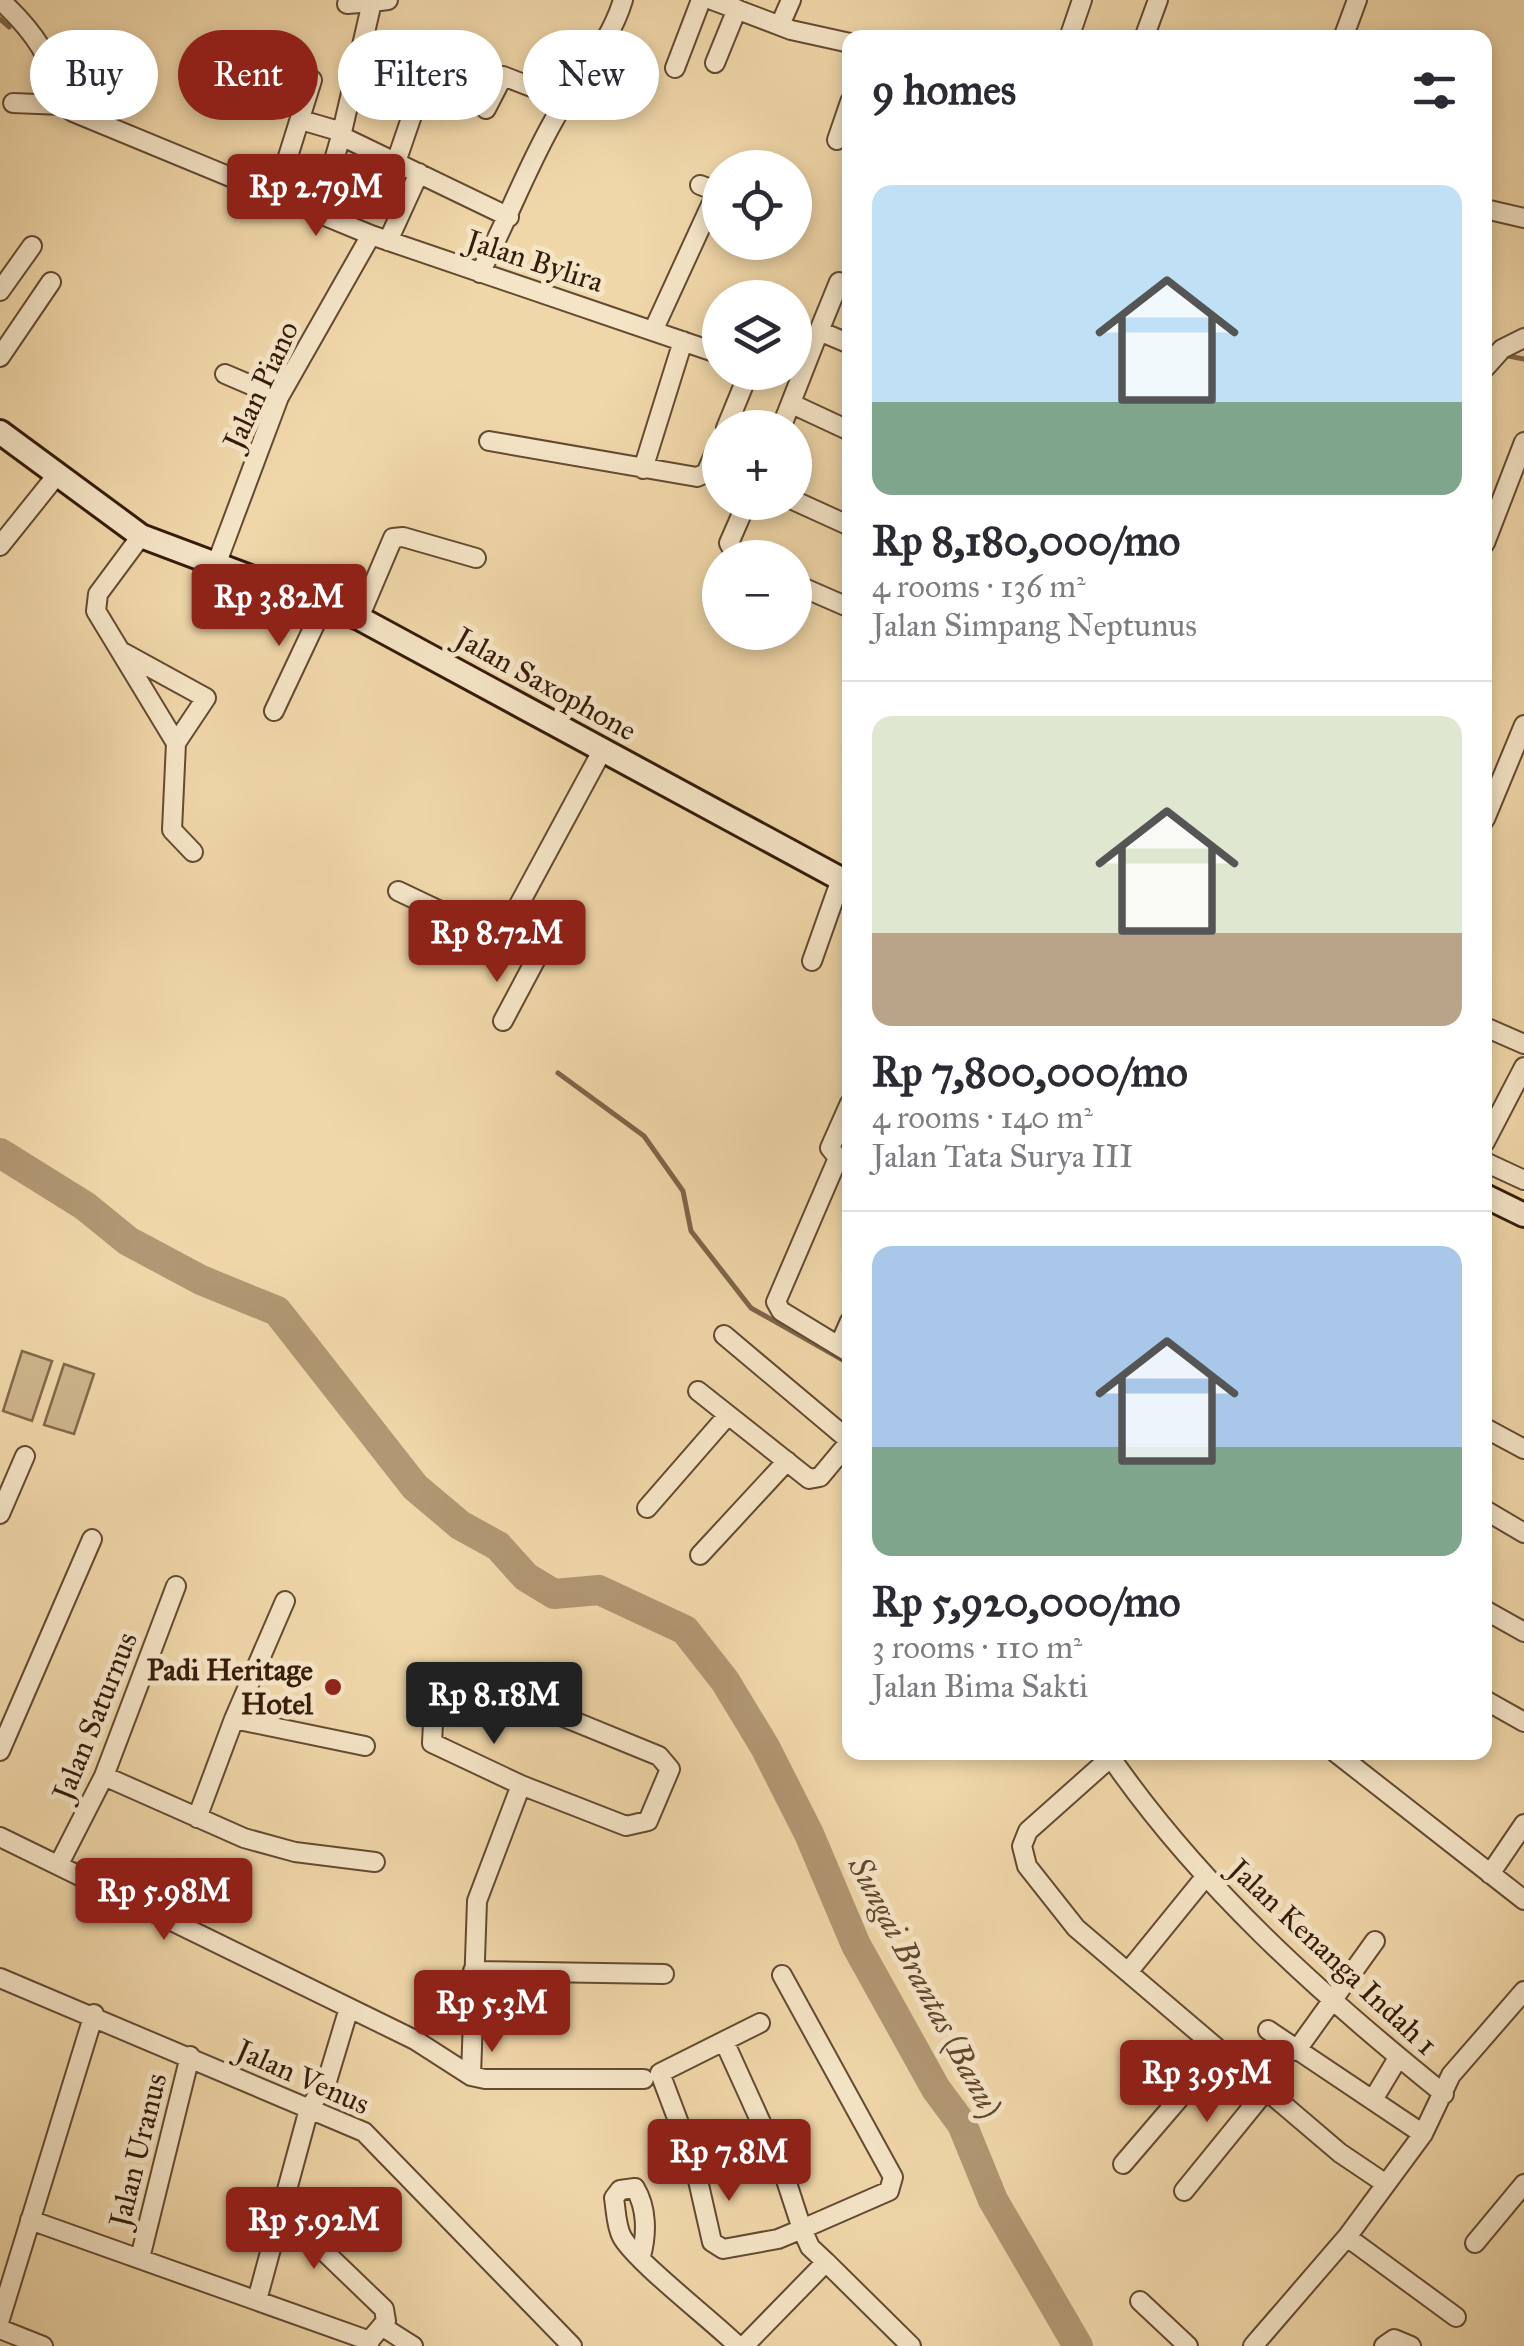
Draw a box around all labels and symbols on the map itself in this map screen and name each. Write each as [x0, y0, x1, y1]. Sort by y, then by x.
pin: Rp 2.79M [213, 154, 419, 239]
street label: Jalan Bylira [459, 221, 608, 300]
street label: Jalan Piano [214, 315, 306, 458]
pin: Rp 3.82M [176, 564, 382, 649]
street label: Jalan Saxophone [447, 618, 643, 749]
pin: Rp 8.72M [394, 900, 600, 985]
street label: Jalan Saturnus [44, 1627, 145, 1808]
place label: Padi Heritage Hotel [147, 1652, 314, 1722]
pin: Rp 8.18M [391, 1662, 597, 1747]
marker: Padi Heritage Hotel [322, 1676, 344, 1698]
water label: Sungai Brantas (Banu) [839, 1849, 1010, 2124]
street label: Jalan Kenanga Indah 1 [1219, 1849, 1444, 2063]
pin: Rp 5.98M [61, 1858, 267, 1943]
pin: Rp 5.3M [400, 1970, 584, 2055]
street label: Jalan Venus [228, 2030, 375, 2122]
pin: Rp 3.95M [1104, 2040, 1310, 2125]
street label: Jalan Uranus [101, 2069, 175, 2234]
pin: Rp 7.8M [637, 2119, 821, 2204]
pin: Rp 5.92M [211, 2187, 417, 2272]

